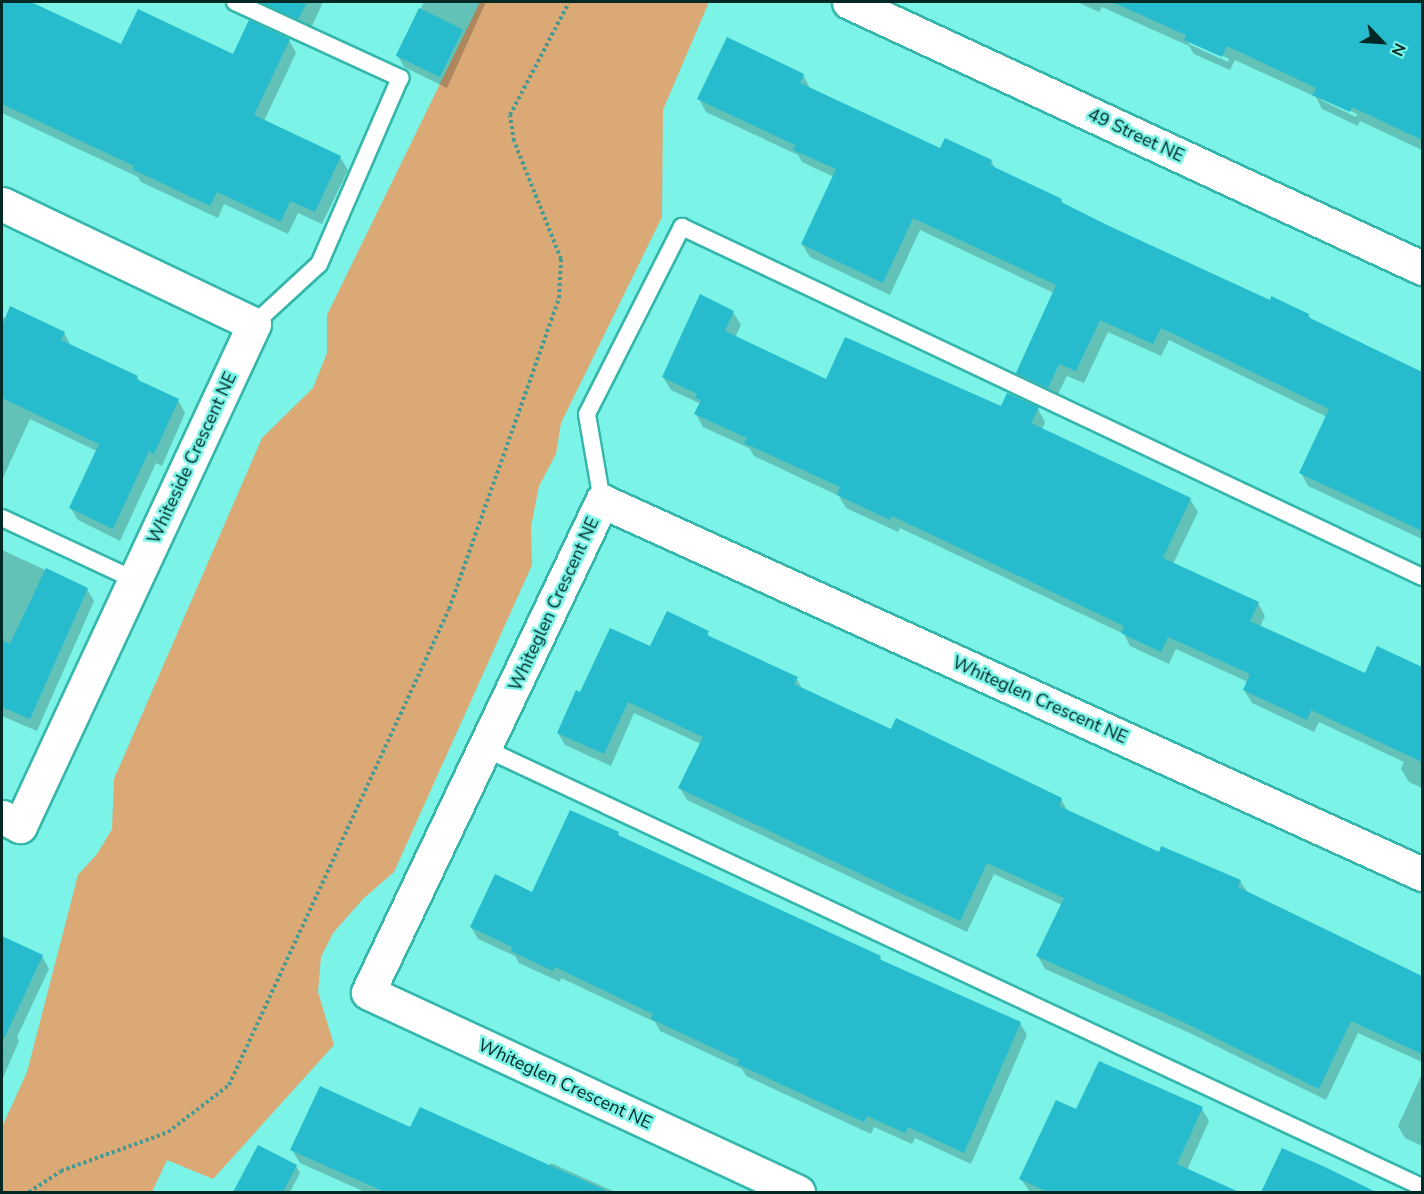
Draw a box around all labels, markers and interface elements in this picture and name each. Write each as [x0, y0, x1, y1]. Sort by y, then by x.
north arrow [1352, 12, 1412, 72]
text: N [1386, 40, 1411, 60]
street label: 49 Street NE [1084, 103, 1188, 167]
street label: Whiteside Crescent NE [143, 369, 241, 547]
street label: Whiteglen Crescent NE [504, 514, 604, 694]
street label: Whiteglen Crescent NE [949, 652, 1131, 748]
street label: Whiteglen Crescent NE [475, 1034, 655, 1134]

